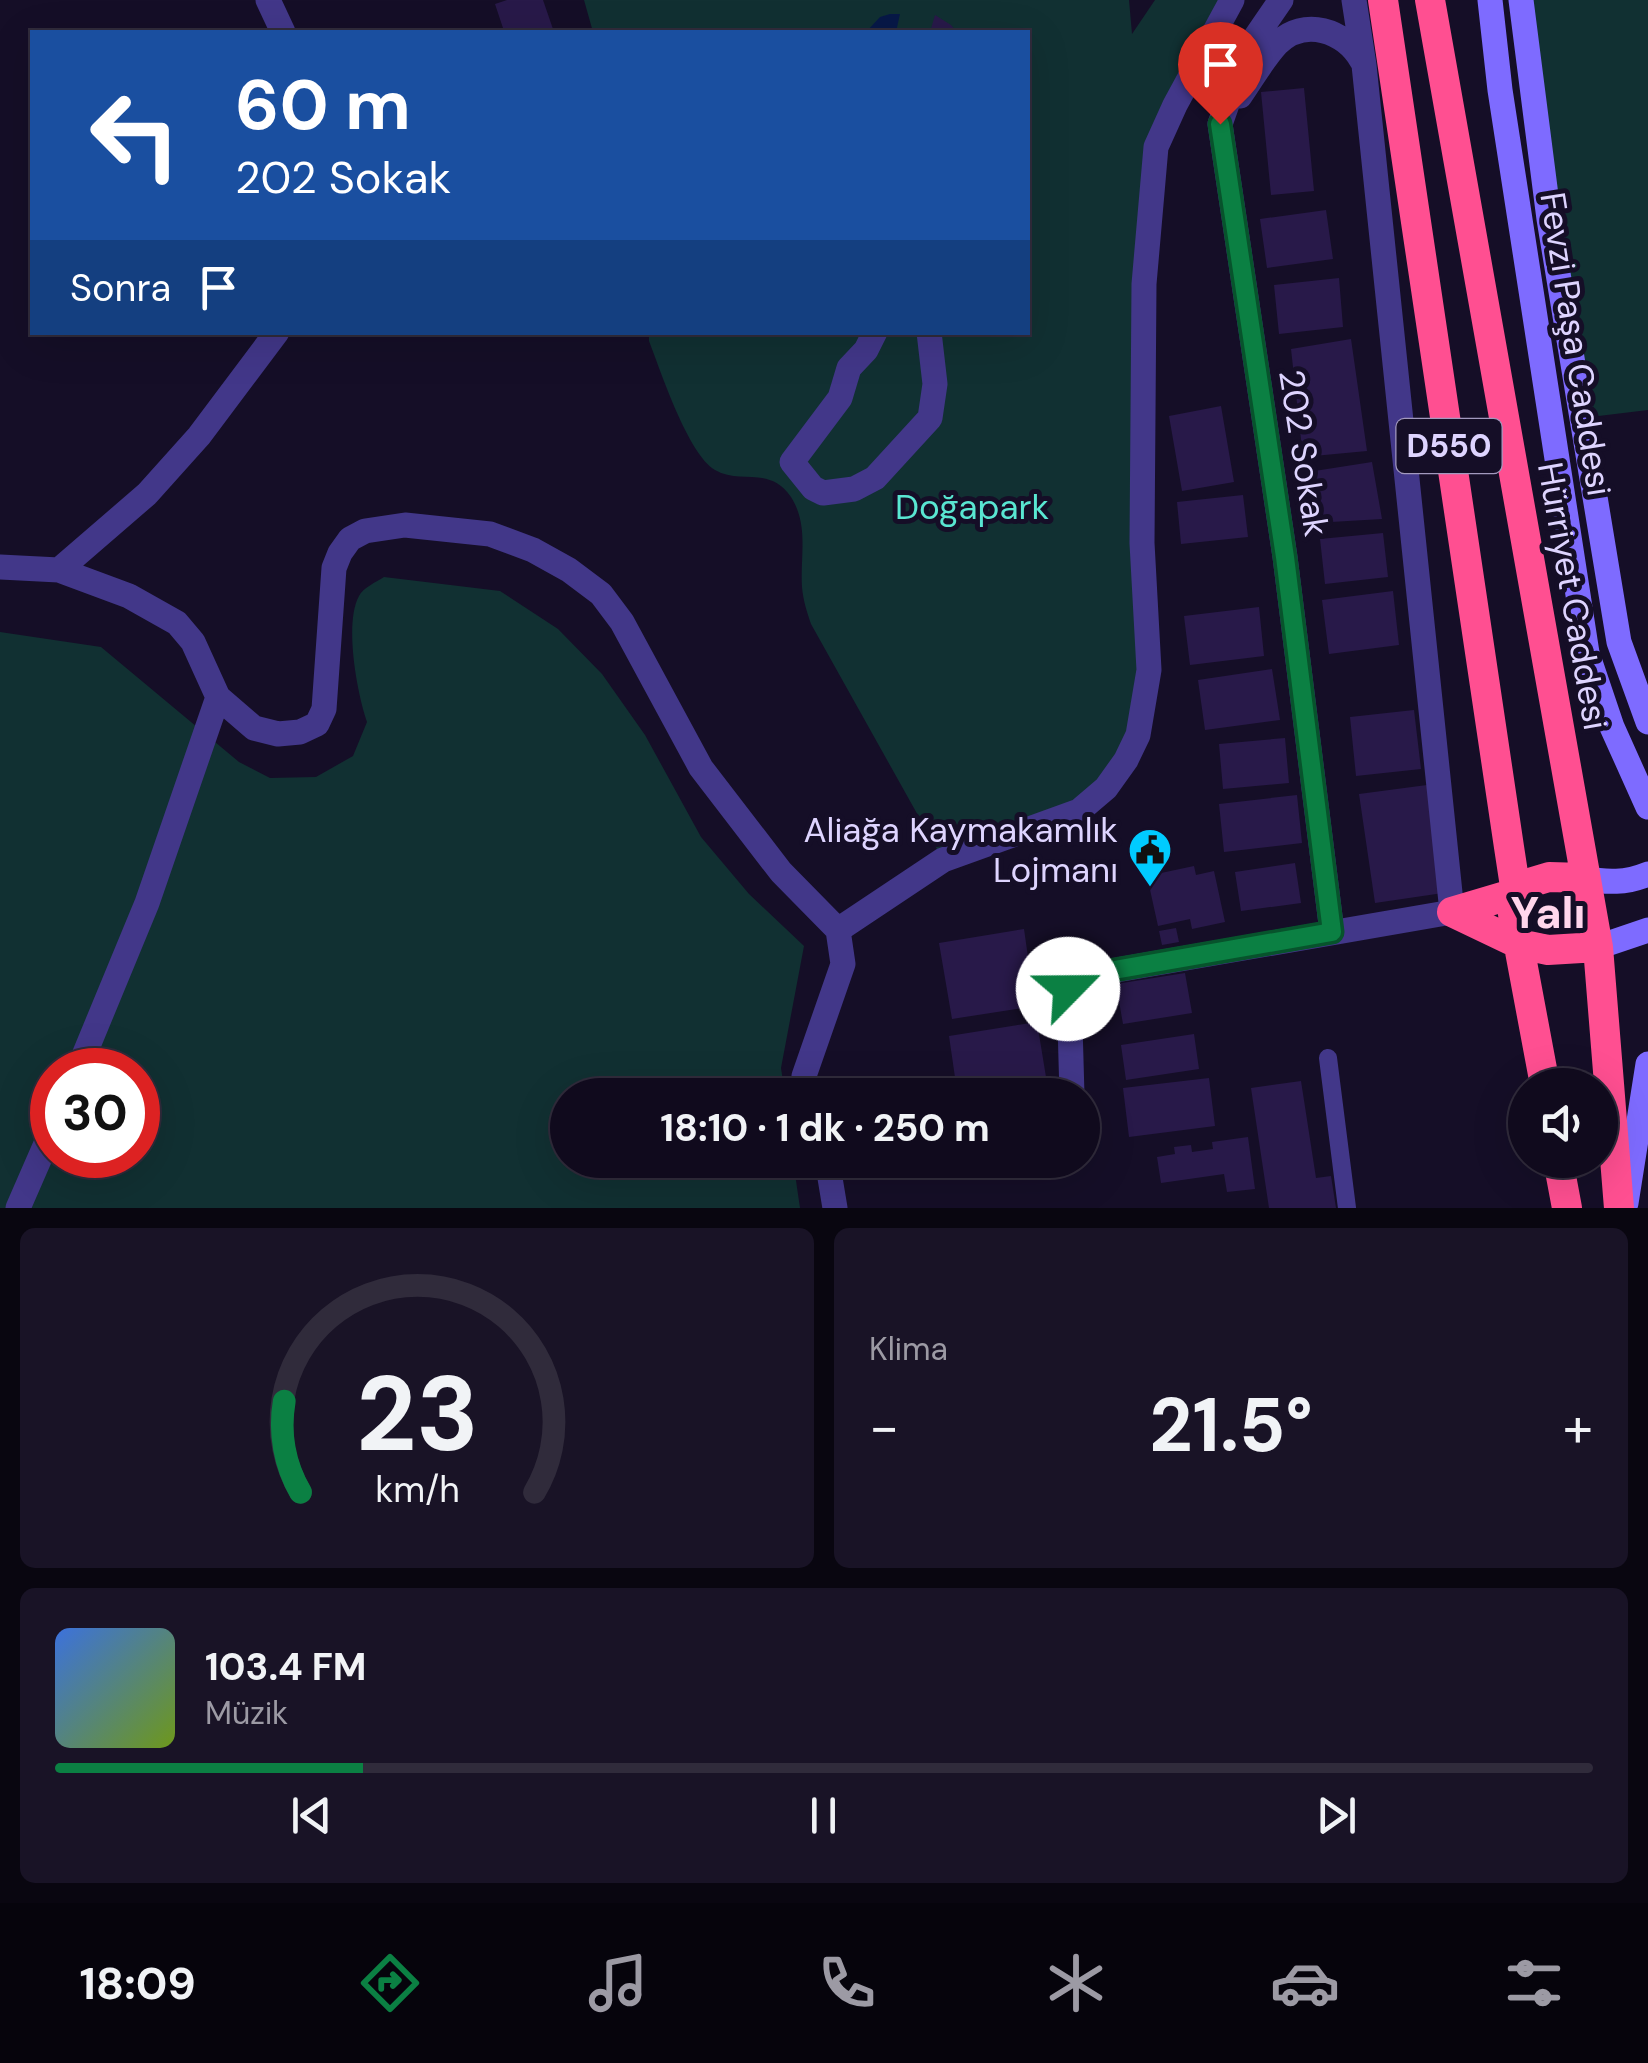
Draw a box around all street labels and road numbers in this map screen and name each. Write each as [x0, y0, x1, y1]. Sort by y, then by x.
street label: Fevzi Paşa Caddesi [1529, 189, 1623, 499]
street label: 202 Sokak [1268, 366, 1340, 540]
road number: D550 [1396, 419, 1502, 473]
street label: Hürriyet Caddesi [1527, 459, 1619, 733]

